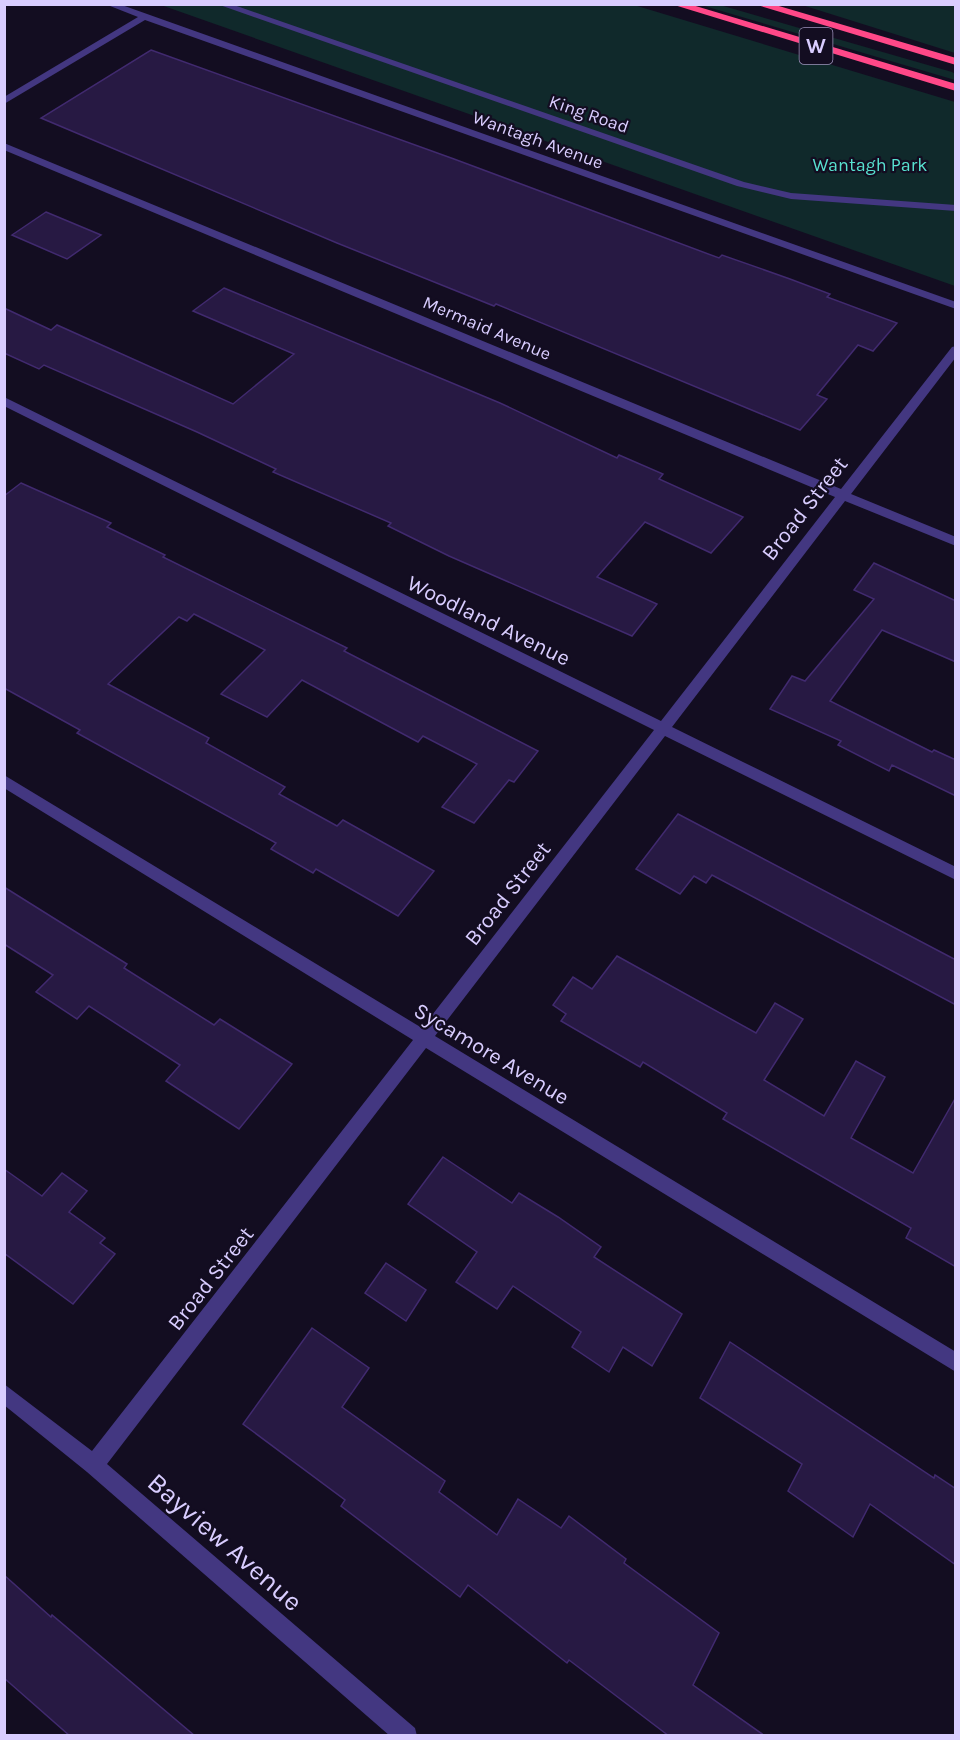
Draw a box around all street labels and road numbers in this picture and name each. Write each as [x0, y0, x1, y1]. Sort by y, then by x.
road number: W [800, 28, 832, 64]
street label: King Road [546, 90, 632, 138]
street label: Wantagh Avenue [470, 106, 606, 174]
street label: Mermaid Avenue [420, 291, 554, 365]
street label: Broad Street [756, 452, 853, 566]
street label: Woodland Avenue [403, 570, 574, 672]
street label: Broad Street [459, 837, 556, 951]
street label: Sycamore Avenue [409, 997, 574, 1110]
street label: Broad Street [162, 1222, 259, 1336]
street label: Bayview Avenue [141, 1466, 309, 1618]

